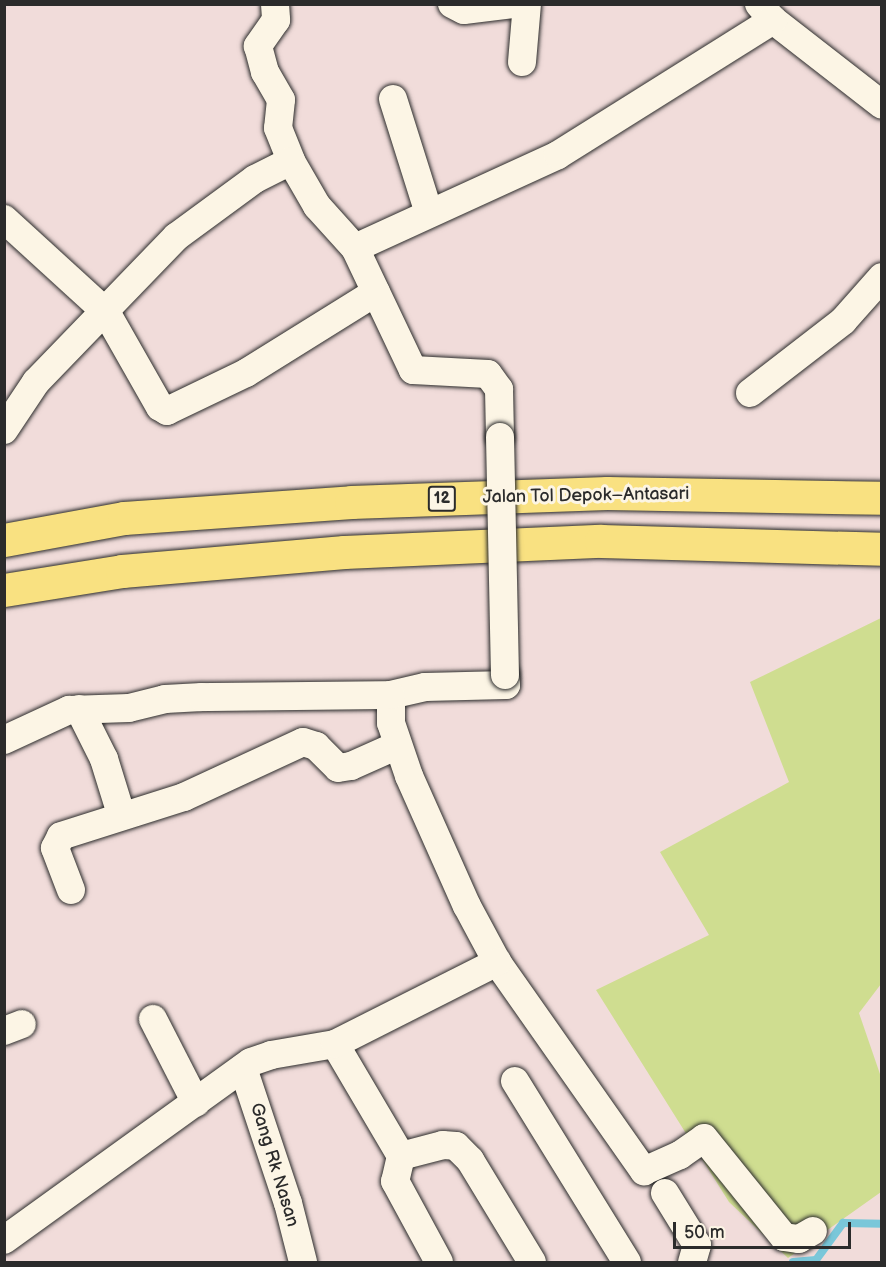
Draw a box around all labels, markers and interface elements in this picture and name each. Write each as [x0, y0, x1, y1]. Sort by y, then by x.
street label: Jalan Tol Depok–Antasari [482, 483, 690, 509]
road number: 12 [427, 486, 457, 512]
street label: Gang Rk Nasan [245, 1100, 303, 1230]
scale bar [676, 1210, 854, 1248]
text: 50 m [684, 1222, 725, 1243]

